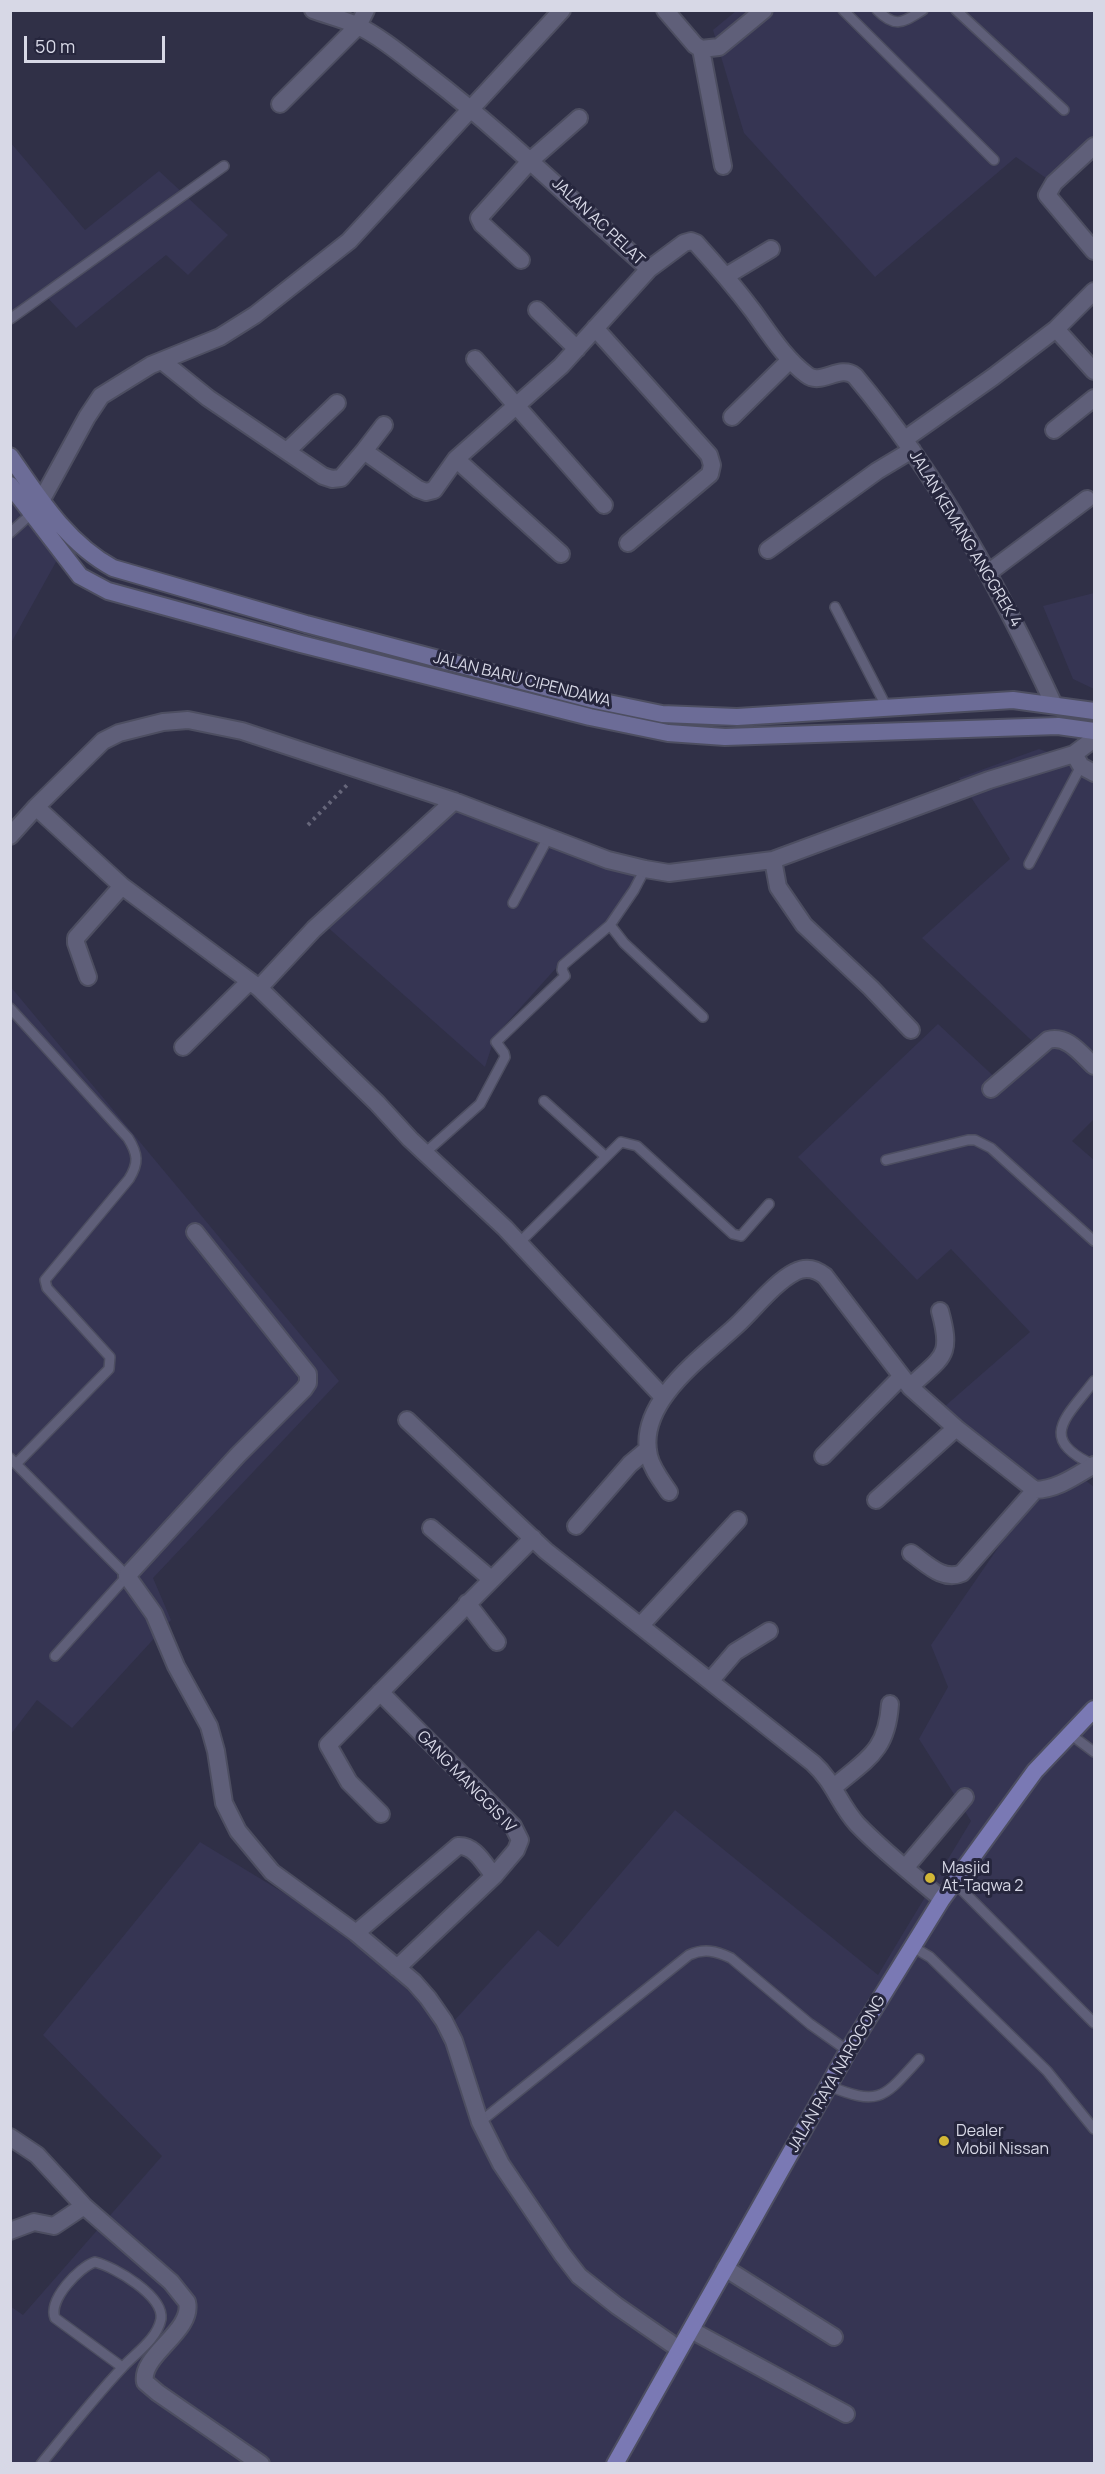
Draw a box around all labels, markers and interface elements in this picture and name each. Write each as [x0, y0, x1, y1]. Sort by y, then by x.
scale bar [27, 24, 168, 62]
text: 50 m [35, 34, 75, 58]
street label: JALAN AC PELAT [548, 174, 648, 270]
street label: JALAN KEMANG ANGGREK 4 [905, 447, 1025, 631]
street label: JALAN BARU CIPENDAWA [431, 649, 613, 711]
street label: GANG MANGGIS IV [413, 1727, 519, 1837]
place label: Masjid At-Taqwa 2 [942, 1859, 1023, 1897]
marker: Masjid At-Taqwa 2 [923, 1871, 937, 1885]
street label: JALAN RAYA NAROGONG [784, 1992, 890, 2156]
place label: Dealer Mobil Nissan [956, 2122, 1049, 2160]
marker: Dealer Mobil Nissan [937, 2134, 951, 2148]

